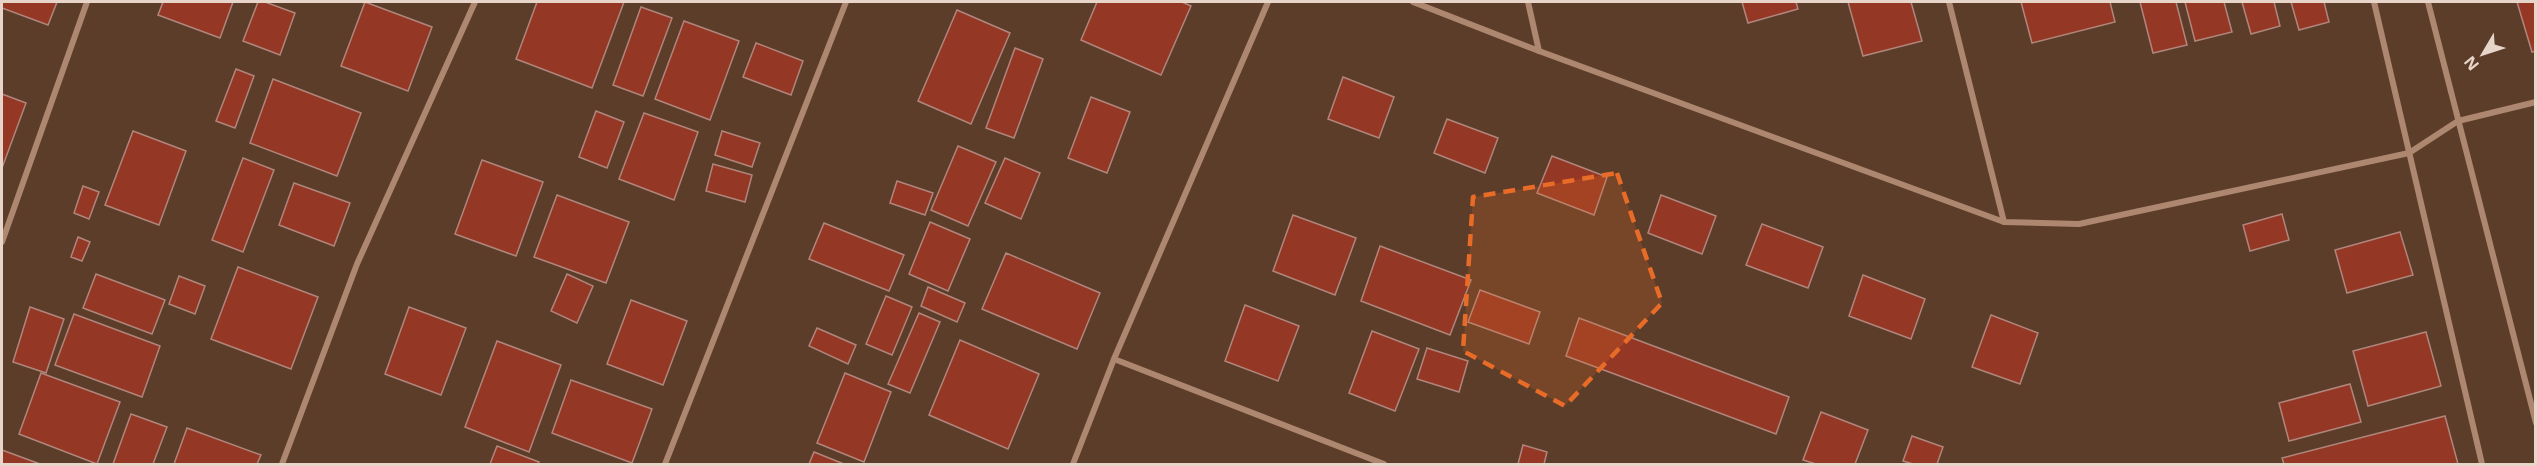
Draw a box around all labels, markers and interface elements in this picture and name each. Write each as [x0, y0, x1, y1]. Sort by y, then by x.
north arrow [2453, 24, 2513, 84]
text: N [2459, 51, 2484, 75]

